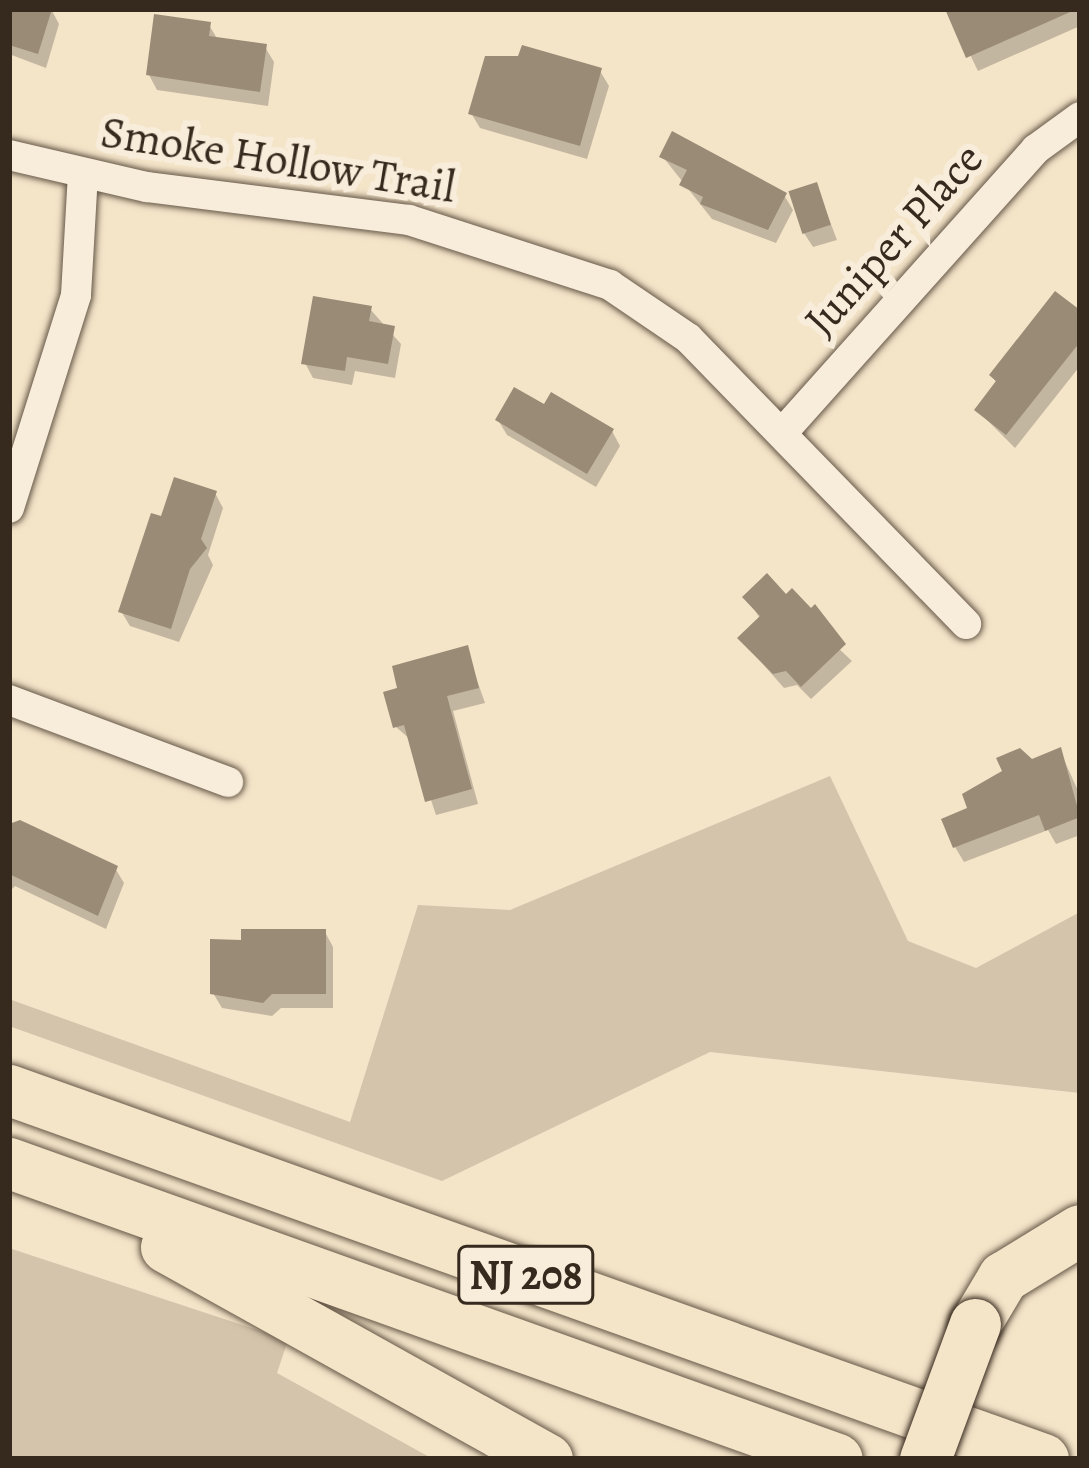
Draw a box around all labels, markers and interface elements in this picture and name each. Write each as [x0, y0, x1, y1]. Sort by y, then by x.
street label: Smoke Hollow Trail [97, 105, 459, 215]
street label: Juniper Place [793, 133, 995, 347]
road number: NJ 208 [457, 1239, 595, 1311]

